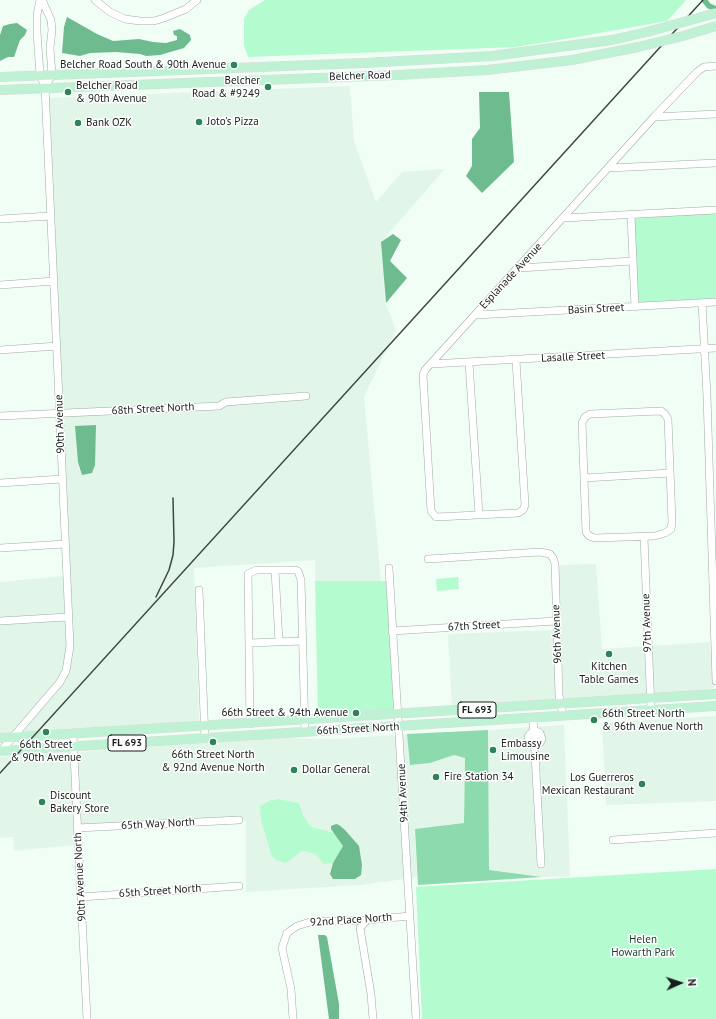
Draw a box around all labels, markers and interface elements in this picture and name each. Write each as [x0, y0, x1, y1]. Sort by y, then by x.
place label: Belcher Road South & 90th Avenue [60, 58, 226, 72]
marker: Belcher Road South & 90th Avenue [229, 60, 239, 70]
street label: Belcher Road [329, 68, 391, 84]
place label: Belcher Road & #9249 [192, 74, 260, 100]
place label: Belcher Road & 90th Avenue [76, 79, 147, 105]
marker: Belcher Road & #9249 [263, 82, 273, 92]
marker: Belcher Road & 90th Avenue [63, 87, 73, 97]
place label: Joto's Pizza [207, 115, 259, 129]
place label: Bank OZK [86, 116, 132, 130]
marker: Joto's Pizza [194, 117, 204, 127]
marker: Bank OZK [73, 118, 83, 128]
street label: Esplanade Avenue [477, 240, 545, 312]
street label: Basin Street [567, 301, 625, 317]
street label: Lasalle Street [541, 349, 605, 365]
street label: 90th Avenue [52, 394, 68, 454]
street label: 68th Street North [111, 400, 195, 418]
street label: 97th Avenue [639, 593, 655, 653]
street label: 96th Avenue [549, 604, 565, 664]
street label: 67th Street [447, 618, 501, 634]
marker: Kitchen Table Games [604, 649, 614, 659]
place label: Kitchen Table Games [579, 660, 639, 686]
road number: FL 693 [458, 702, 496, 718]
place label: 66th Street & 94th Avenue [221, 706, 348, 720]
place label: 66th Street North & 96th Avenue North [602, 707, 703, 733]
marker: 66th Street & 94th Avenue [351, 708, 361, 718]
marker: 66th Street North & 96th Avenue North [589, 715, 599, 725]
street label: 66th Street North [316, 720, 400, 738]
marker: 66th Street & 90th Avenue [41, 727, 51, 737]
road number: FL 693 [108, 735, 146, 751]
marker: 66th Street North & 92nd Avenue North [208, 737, 218, 747]
place label: Embassy Limousine [501, 737, 550, 763]
place label: 66th Street & 90th Avenue [11, 738, 81, 764]
marker: Embassy Limousine [488, 745, 498, 755]
place label: 66th Street North & 92nd Avenue North [161, 748, 265, 774]
place label: Dollar General [302, 763, 370, 777]
street label: 94th Avenue [395, 763, 411, 823]
marker: Dollar General [289, 765, 299, 775]
place label: Fire Station 34 [444, 770, 513, 784]
place label: Los Guerreros Mexican Restaurant [542, 771, 634, 797]
marker: Fire Station 34 [431, 772, 441, 782]
marker: Los Guerreros Mexican Restaurant [637, 779, 647, 789]
place label: Discount Bakery Store [50, 789, 109, 815]
marker: Discount Bakery Store [37, 797, 47, 807]
street label: 65th Way North [121, 815, 195, 833]
street label: 90th Avenue North [71, 832, 89, 922]
street label: 65th Street North [118, 882, 202, 900]
street label: 92nd Place North [310, 911, 392, 929]
park label: Helen Howarth Park [611, 933, 675, 959]
north arrow [660, 963, 700, 1003]
text: N [685, 978, 699, 986]

